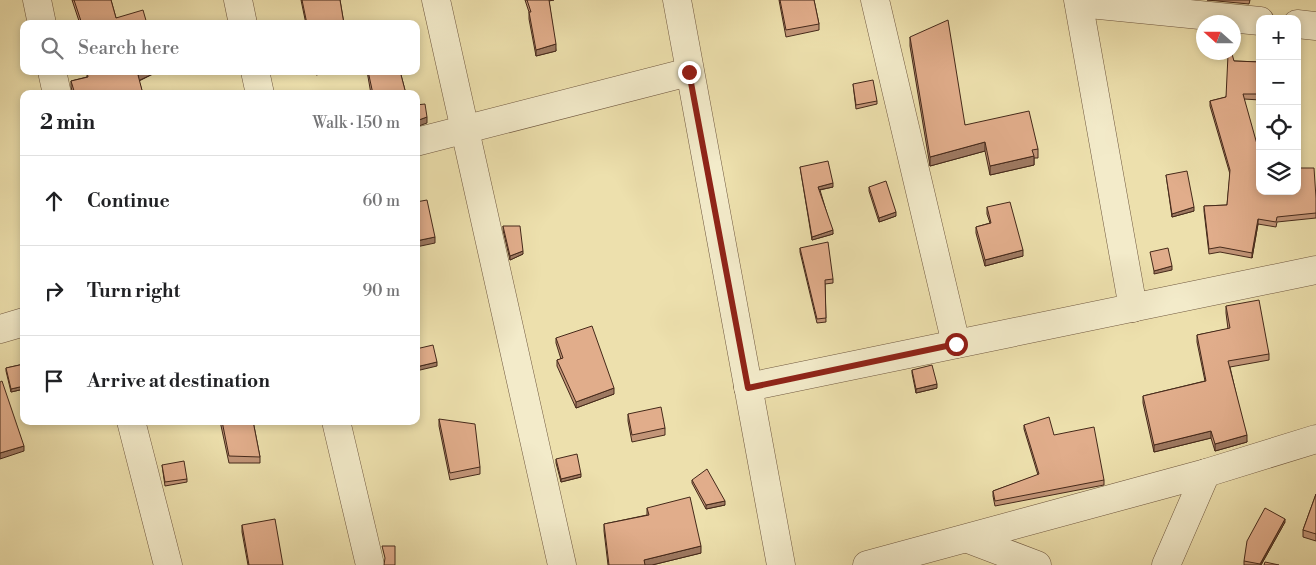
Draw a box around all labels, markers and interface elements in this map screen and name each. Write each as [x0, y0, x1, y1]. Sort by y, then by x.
north arrow [1196, 15, 1241, 60]
map controls [1256, 15, 1301, 195]
button: + [1256, 15, 1301, 60]
search box [20, 20, 420, 75]
icon: search [38, 34, 66, 62]
text: Search here [78, 36, 179, 60]
button: − [1256, 60, 1301, 105]
route end [678, 61, 701, 84]
button: locate [1256, 105, 1301, 150]
text: 2 min [40, 110, 95, 136]
text: Walk · 150 m [312, 113, 400, 133]
button: layers [1256, 150, 1301, 195]
icon: ahead [40, 187, 68, 215]
text: Continue [87, 189, 170, 213]
text: 60 m [362, 191, 400, 211]
icon: right [40, 277, 68, 305]
text: Turn right [87, 279, 180, 303]
text: 90 m [362, 281, 400, 301]
route start [945, 333, 968, 356]
icon: arrive [40, 367, 68, 395]
text: Arrive at destination [87, 369, 270, 393]

